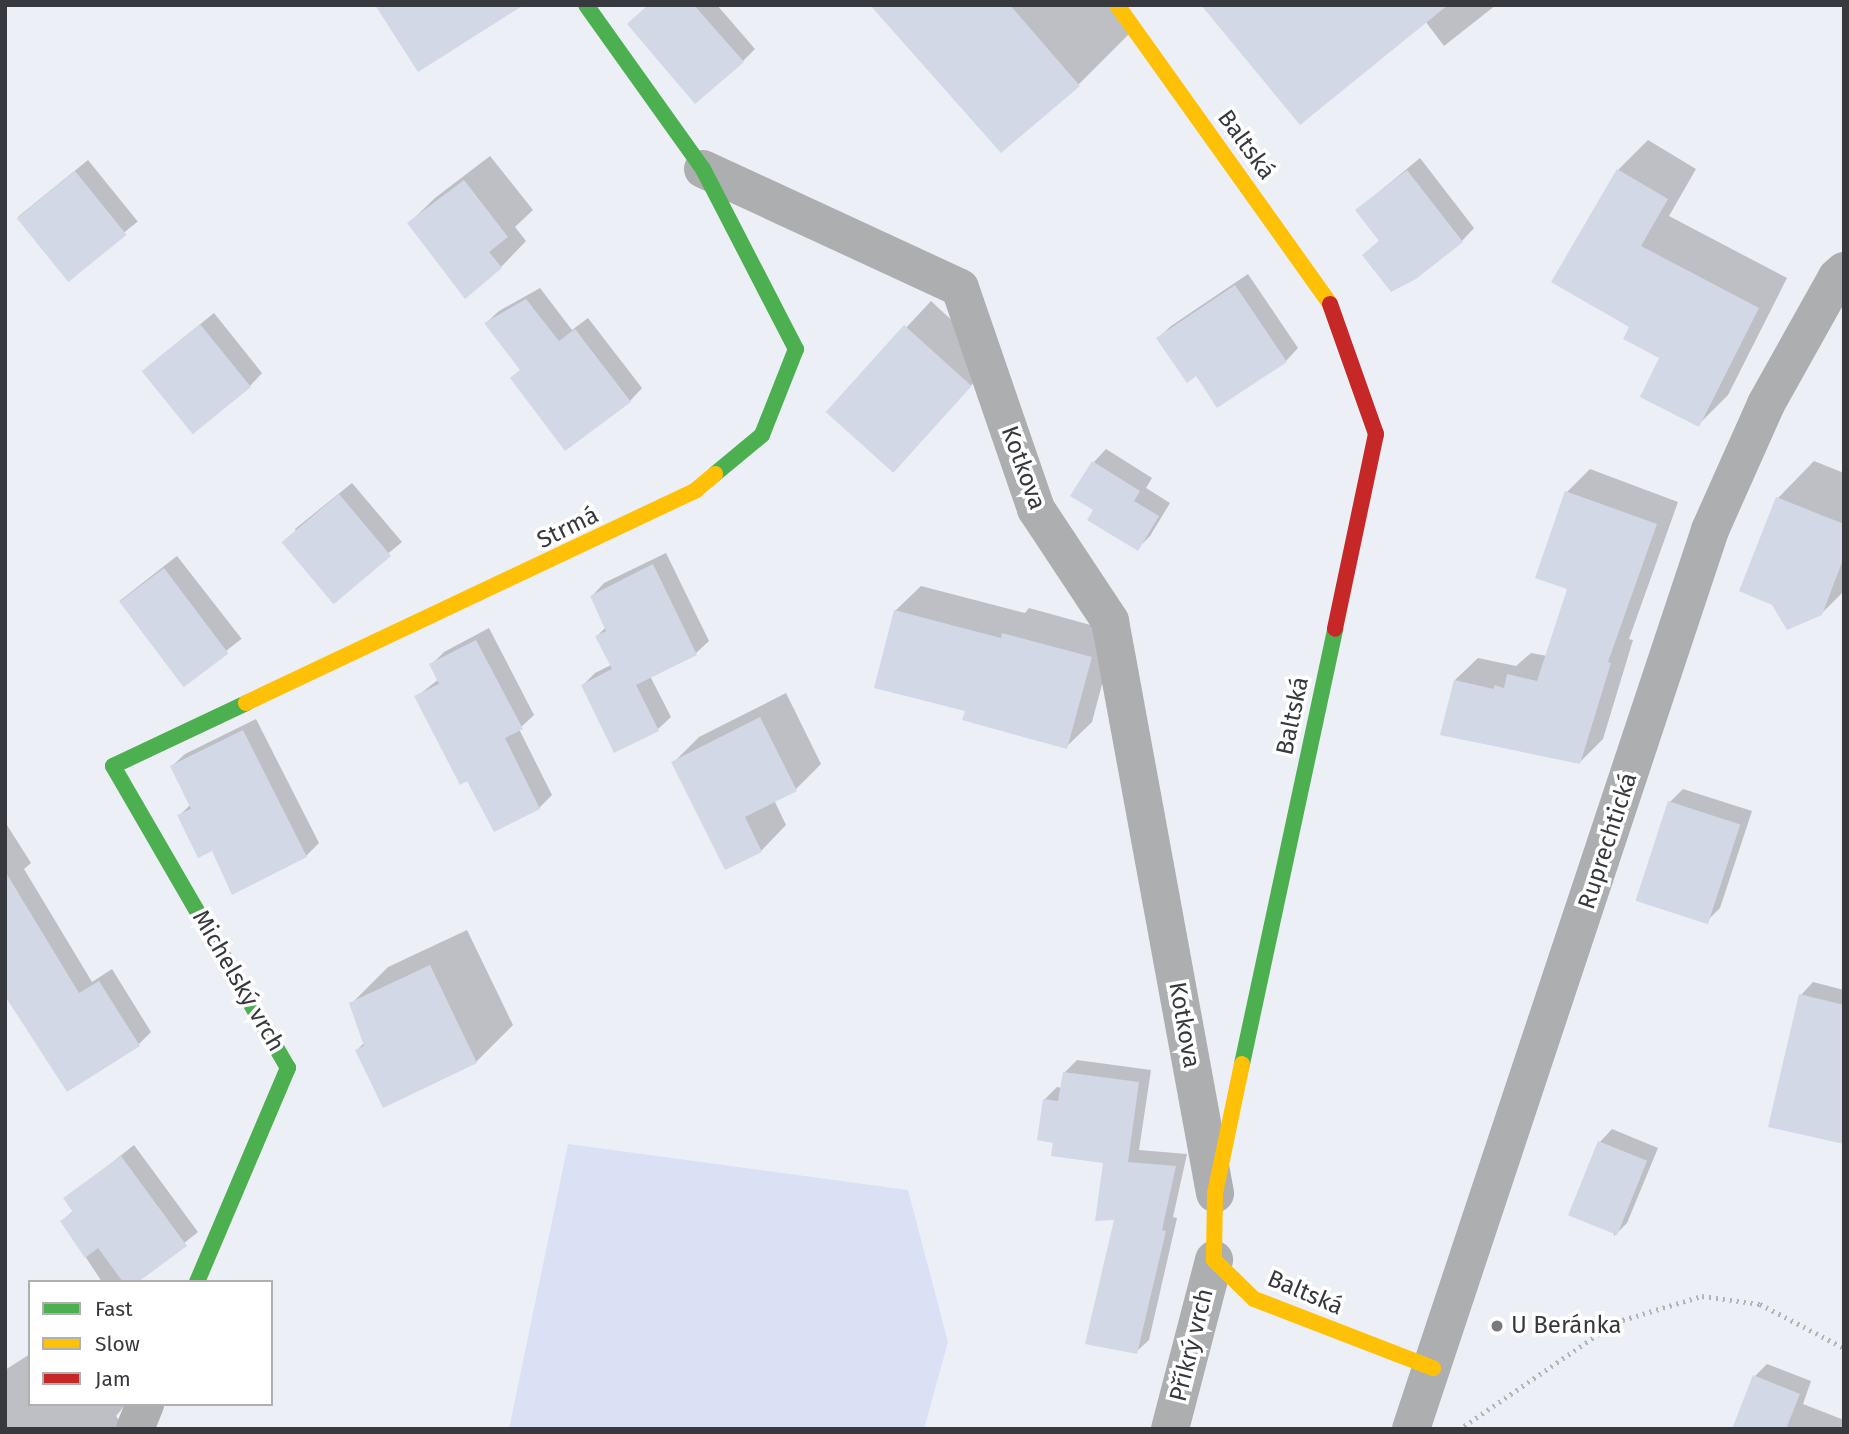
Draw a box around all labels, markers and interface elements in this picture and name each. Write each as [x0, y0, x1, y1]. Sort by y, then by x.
street label: Baltská [1211, 104, 1281, 186]
street label: Kotkova [995, 422, 1051, 514]
street label: Strmá [533, 501, 603, 555]
street label: Baltská [1271, 674, 1315, 758]
street label: Ruprechtická [1572, 769, 1644, 913]
street label: Michelský vrch [186, 905, 290, 1057]
street label: Kotkova [1162, 980, 1206, 1070]
street label: Baltská [1263, 1264, 1347, 1322]
legend [28, 1280, 273, 1406]
street label: Příkrý vrch [1164, 1286, 1220, 1404]
text: Fast [95, 1296, 133, 1322]
place label: U Beránka [1511, 1312, 1621, 1340]
marker: U Beránka [1489, 1318, 1505, 1334]
text: Slow [95, 1331, 140, 1357]
text: Jam [95, 1366, 131, 1392]

